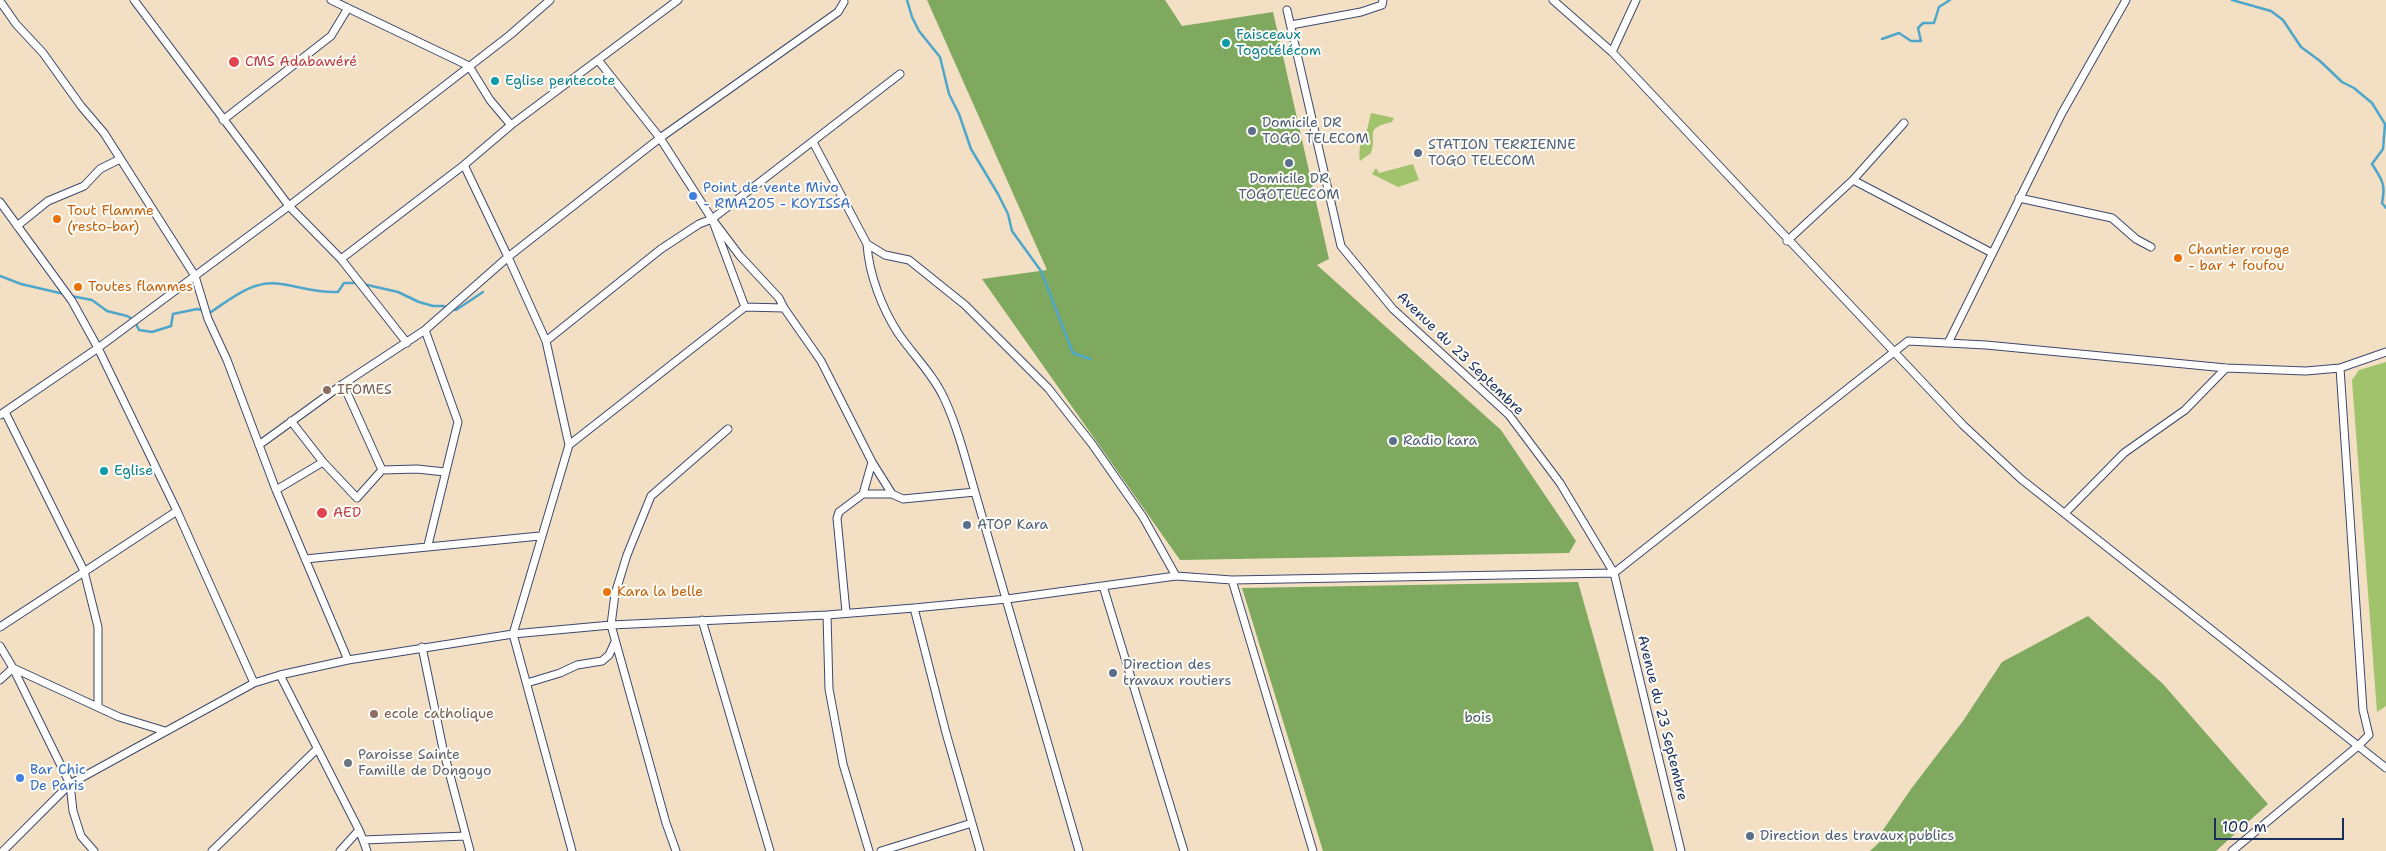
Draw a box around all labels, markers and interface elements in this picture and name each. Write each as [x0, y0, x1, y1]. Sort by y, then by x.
place label: Faisceaux Togotélécom [1236, 27, 1321, 59]
marker: Faisceaux Togotélécom [1220, 37, 1232, 49]
place label: CMS Adabawéré [245, 54, 357, 70]
marker: CMS Adabawéré [227, 55, 241, 69]
place label: Eglise pentecote [505, 73, 615, 89]
marker: Eglise pentecote [489, 75, 501, 87]
place label: Domicile DR TOGO TELECOM [1262, 115, 1369, 148]
marker: Domicile DR TOGO TELECOM [1246, 125, 1258, 137]
place label: STATION TERRIENNE TOGO TELECOM [1428, 137, 1576, 170]
marker: STATION TERRIENNE TOGO TELECOM [1412, 147, 1424, 159]
marker: Domicile DR TOGOTELECOM [1283, 157, 1295, 169]
place label: Domicile DR TOGOTELECOM [1238, 171, 1340, 203]
place label: Point de vente Mivo - RMA205 - KOYISSA [703, 180, 851, 212]
marker: Point de vente Mivo - RMA205 - KOYISSA [687, 190, 699, 202]
place label: Tout Flamme (resto-bar) [67, 203, 154, 236]
marker: Tout Flamme (resto-bar) [51, 213, 63, 225]
place label: Chantier rouge - bar + foufou [2188, 242, 2290, 274]
marker: Chantier rouge - bar + foufou [2172, 252, 2184, 264]
place label: Toutes flammes [88, 279, 193, 295]
marker: Toutes flammes [72, 281, 84, 293]
street label: Avenue du 23 Septembre [1393, 289, 1527, 419]
place label: IFOMES [337, 382, 392, 398]
marker: IFOMES [321, 384, 333, 396]
place label: Radio kara [1403, 433, 1477, 449]
marker: Radio kara [1387, 435, 1399, 447]
place label: Eglise [114, 463, 153, 479]
marker: Eglise [98, 465, 110, 477]
place label: AED [333, 505, 361, 521]
marker: AED [315, 506, 329, 520]
place label: ATOP Kara [977, 517, 1048, 533]
marker: ATOP Kara [961, 519, 973, 531]
place label: Kara la belle [617, 584, 703, 600]
marker: Kara la belle [601, 586, 613, 598]
street label: Avenue du 23 Septembre [1633, 634, 1691, 802]
place label: Direction des travaux routiers [1123, 657, 1231, 690]
marker: Direction des travaux routiers [1107, 667, 1119, 679]
place label: ecole catholique [384, 706, 494, 722]
marker: ecole catholique [368, 708, 380, 720]
park label: bois [1464, 710, 1492, 726]
place label: Paroisse Sainte Famille de Dongoyo [358, 747, 491, 780]
marker: Paroisse Sainte Famille de Dongoyo [342, 757, 354, 769]
place label: Bar Chic De Paris [30, 762, 86, 794]
marker: Bar Chic De Paris [14, 772, 26, 784]
scale bar [2216, 808, 2346, 840]
text: 100 m [2222, 817, 2267, 837]
place label: Direction des travaux publics [1760, 828, 1954, 844]
marker: Direction des travaux publics [1744, 830, 1756, 842]

